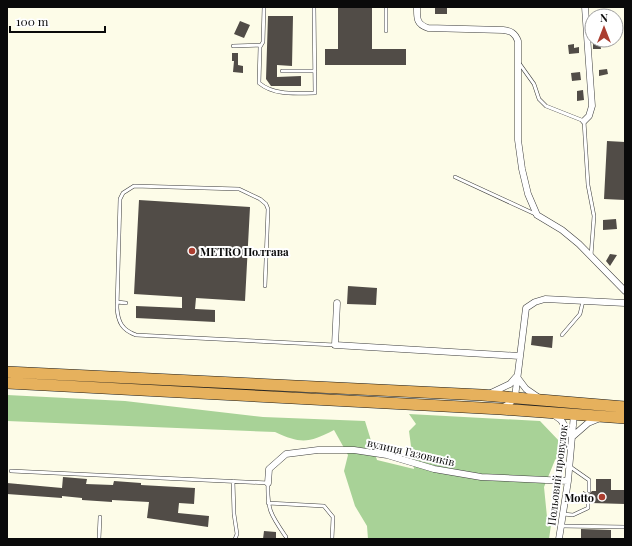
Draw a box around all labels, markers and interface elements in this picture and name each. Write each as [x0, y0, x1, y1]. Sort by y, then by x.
scale bar [10, 8, 105, 34]
north arrow [584, 8, 624, 48]
text: N [600, 10, 608, 25]
text: 100 m [16, 13, 49, 29]
place label: METRO Полтава [200, 244, 289, 259]
marker: METRO Полтава [187, 246, 197, 256]
street label: Польовий провулок [543, 423, 571, 526]
street label: вулиця Газовиків [366, 435, 456, 469]
place label: Motto [564, 490, 594, 505]
marker: Motto [597, 492, 607, 502]

